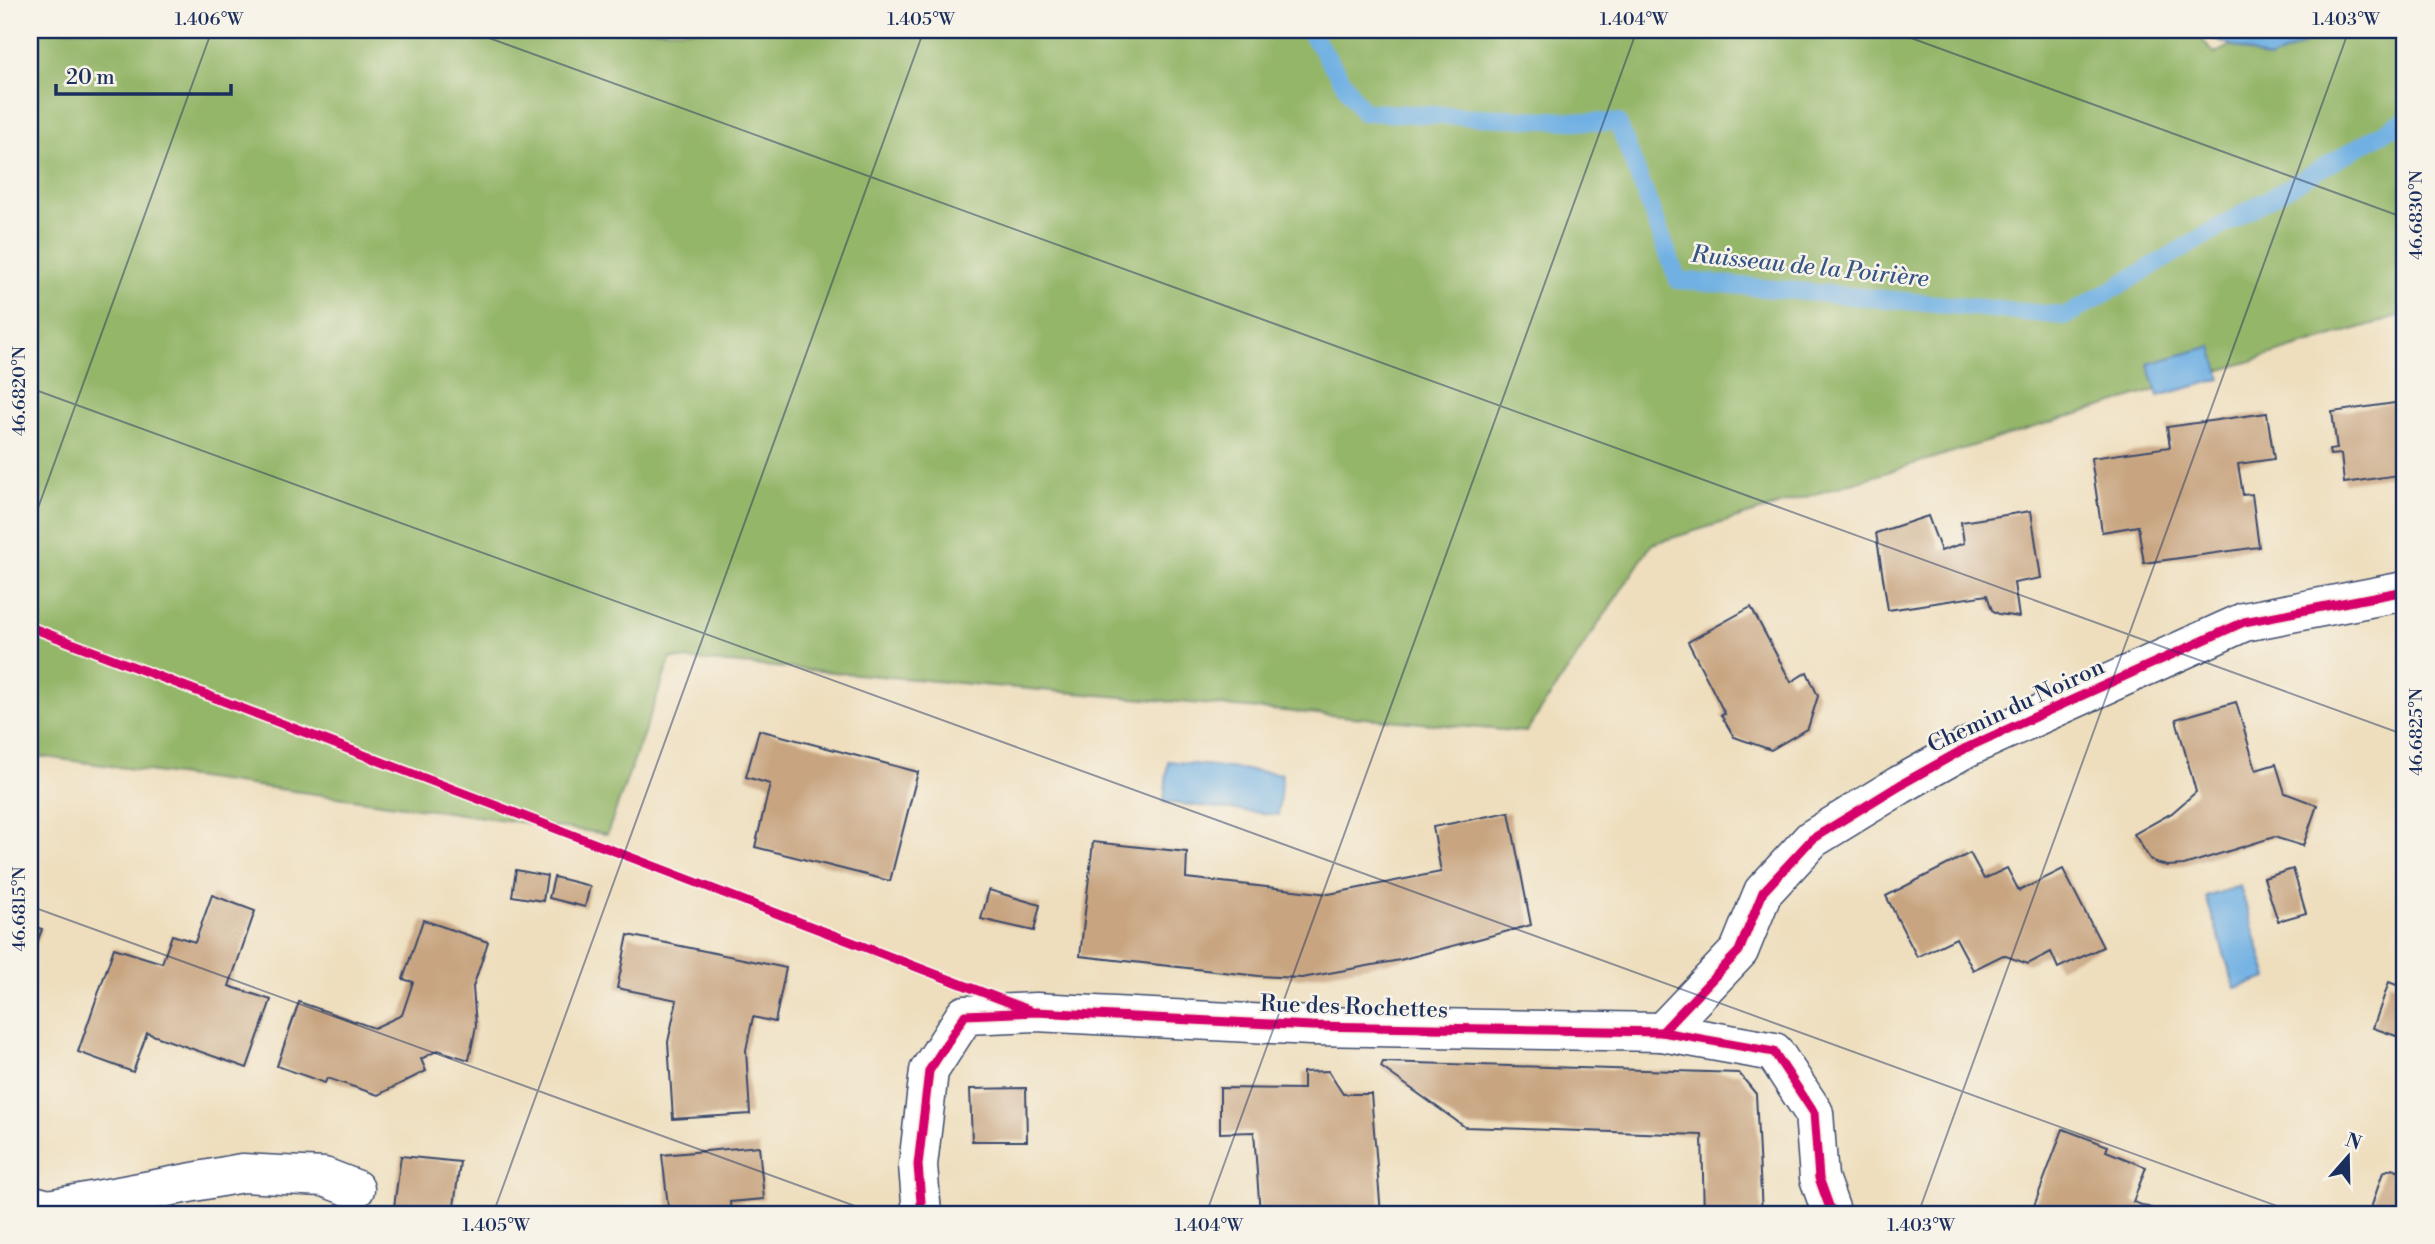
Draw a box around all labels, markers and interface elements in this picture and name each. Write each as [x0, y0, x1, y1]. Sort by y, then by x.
text: 1.406°W [175, 8, 244, 31]
text: 1.405°W [887, 8, 955, 31]
text: 1.404°W [1600, 8, 1669, 31]
text: 1.403°W [2312, 8, 2380, 31]
scale bar [56, 52, 231, 96]
text: 20 m [66, 65, 115, 91]
text: 46.6830°N [2405, 170, 2428, 260]
water label: Ruisseau de la Poirière [1689, 240, 1930, 294]
text: 46.6820°N [8, 346, 31, 436]
street label: Chemin du Noiron [1923, 653, 2109, 759]
text: 46.6825°N [2405, 688, 2428, 776]
text: 46.6815°N [8, 866, 31, 951]
street label: Rue des Rochettes [1260, 990, 1448, 1024]
north arrow [2312, 1122, 2382, 1192]
text: N [2342, 1128, 2365, 1156]
text: 1.405°W [462, 1214, 530, 1237]
text: 1.404°W [1175, 1214, 1244, 1237]
text: 1.403°W [1887, 1214, 1955, 1237]

